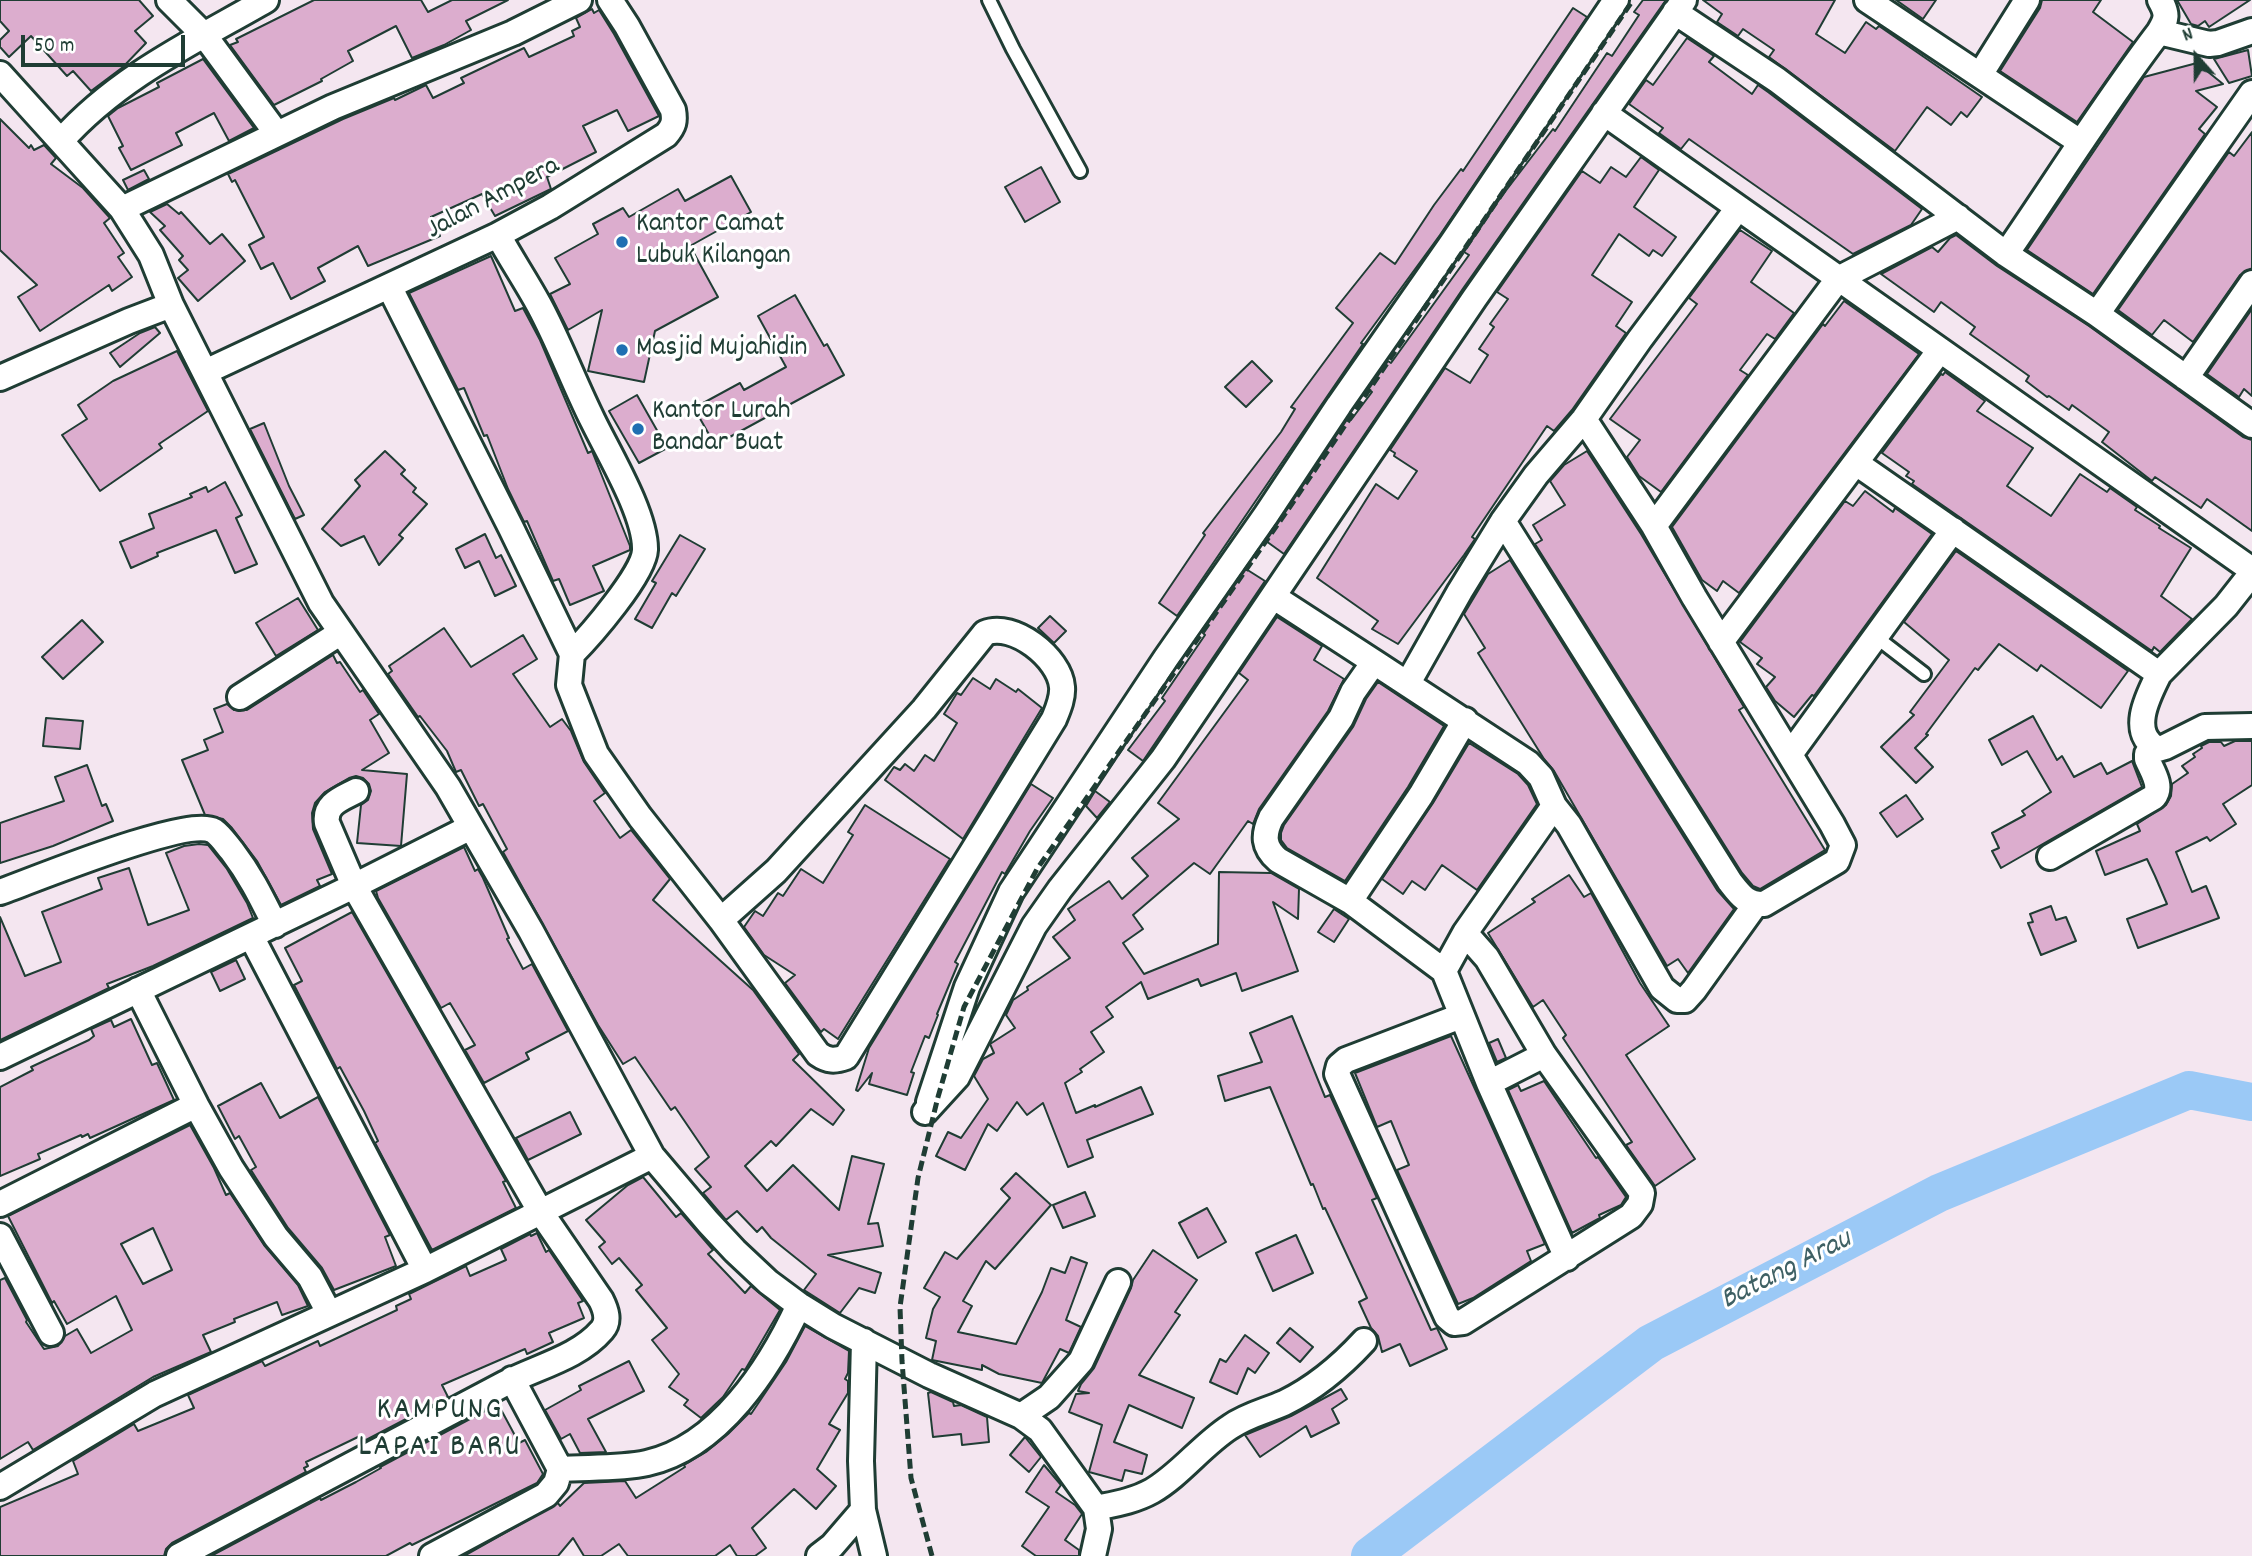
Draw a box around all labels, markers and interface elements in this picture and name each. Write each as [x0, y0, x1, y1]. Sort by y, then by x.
scale bar [24, 21, 189, 65]
north arrow [2161, 21, 2231, 91]
text: N [2179, 22, 2198, 50]
text: 50 m [34, 32, 74, 62]
street label: Jalan Ampera [422, 151, 566, 249]
place label: Kantor Camat Lubuk Kilangan [636, 209, 791, 275]
marker: Kantor Camat Lubuk Kilangan [614, 234, 630, 250]
place label: Masjid Mujahidin [636, 333, 807, 367]
marker: Masjid Mujahidin [614, 342, 630, 358]
place label: Kantor Lurah Bandar Buat [652, 396, 790, 462]
marker: Kantor Lurah Bandar Buat [630, 421, 646, 437]
water label: Batang Arau [1716, 1224, 1858, 1320]
district label: KAMPUNG LAPAI BARU [360, 1394, 520, 1469]

